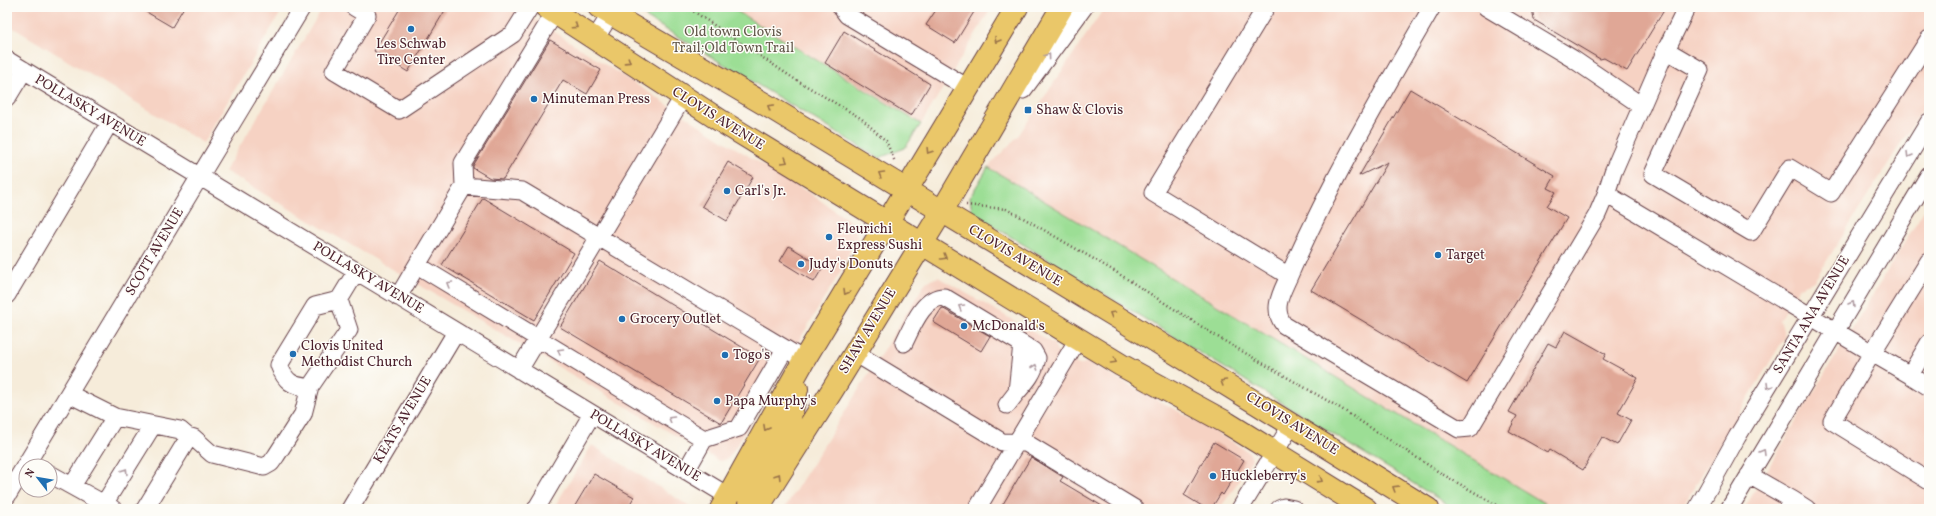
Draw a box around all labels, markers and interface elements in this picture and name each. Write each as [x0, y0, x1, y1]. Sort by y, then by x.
one-way arrow [571, 21, 578, 29]
park label: Old town Clovis Trail;Old Town Trail [672, 23, 794, 58]
marker: Les Schwab Tire Center [406, 24, 416, 34]
place label: Les Schwab Tire Center [376, 35, 446, 70]
one-way arrow [995, 36, 1002, 43]
one-way arrow [1043, 53, 1050, 60]
one-way arrow [624, 56, 631, 64]
street label: POLLASKY AVENUE [31, 70, 149, 152]
street label: CLOVIS AVENUE [668, 83, 768, 155]
place label: Minuteman Press [542, 90, 650, 109]
marker: Minuteman Press [529, 94, 539, 104]
place label: Shaw & Clovis [1036, 101, 1123, 120]
one-way arrow [767, 104, 774, 112]
marker: Shaw & Clovis [1023, 105, 1033, 115]
one-way arrow [927, 147, 934, 154]
one-way arrow [1906, 151, 1913, 158]
one-way arrow [781, 156, 788, 163]
one-way arrow [878, 171, 885, 179]
place label: Carl's Jr. [735, 182, 786, 201]
marker: Carl's Jr. [722, 186, 732, 196]
street label: SCOTT AVENUE [121, 204, 189, 300]
place label: Fleurichi Express Sushi [837, 220, 922, 255]
street label: CLOVIS AVENUE [965, 221, 1065, 291]
marker: Fleurichi Express Sushi [824, 232, 834, 242]
street label: POLLASKY AVENUE [309, 237, 427, 319]
place label: Target [1446, 246, 1485, 265]
marker: Target [1433, 250, 1443, 260]
one-way arrow [940, 252, 947, 259]
street label: SANTA ANA AVENUE [1769, 252, 1855, 378]
place label: Judy's Donuts [809, 255, 893, 274]
marker: Judy's Donuts [796, 259, 806, 269]
one-way arrow [446, 282, 453, 289]
street label: SHAW AVENUE [835, 285, 901, 377]
one-way arrow [844, 288, 851, 295]
one-way arrow [1847, 301, 1854, 308]
one-way arrow [958, 305, 965, 312]
place label: Grocery Outlet [630, 310, 721, 329]
one-way arrow [1109, 311, 1116, 318]
marker: Grocery Outlet [617, 314, 627, 324]
place label: McDonald's [972, 317, 1045, 336]
marker: McDonald's [959, 321, 969, 331]
place label: Clovis United Methodist Church [301, 337, 412, 372]
place label: Togo's [733, 346, 770, 365]
marker: Clovis United Methodist Church [288, 349, 298, 359]
one-way arrow [557, 349, 564, 356]
marker: Togo's [720, 350, 730, 360]
one-way arrow [1110, 356, 1117, 364]
one-way arrow [1030, 364, 1038, 371]
street label: KEATS AVENUE [369, 373, 437, 467]
one-way arrow [1220, 379, 1227, 386]
one-way arrow [1766, 382, 1773, 389]
street label: CLOVIS AVENUE [1242, 388, 1342, 460]
place label: Papa Murphy's [725, 392, 816, 411]
marker: Papa Murphy's [712, 396, 722, 406]
street label: POLLASKY AVENUE [586, 405, 704, 487]
one-way arrow [668, 417, 675, 424]
one-way arrow [764, 424, 771, 431]
one-way arrow [1759, 449, 1766, 456]
north arrow [18, 458, 58, 498]
text: N [22, 466, 39, 481]
place label: Huckleberry's [1221, 467, 1306, 486]
one-way arrow [120, 468, 127, 475]
marker: Huckleberry's [1208, 471, 1218, 481]
one-way arrow [773, 473, 780, 480]
one-way arrow [1316, 475, 1323, 483]
one-way arrow [1392, 486, 1399, 493]

